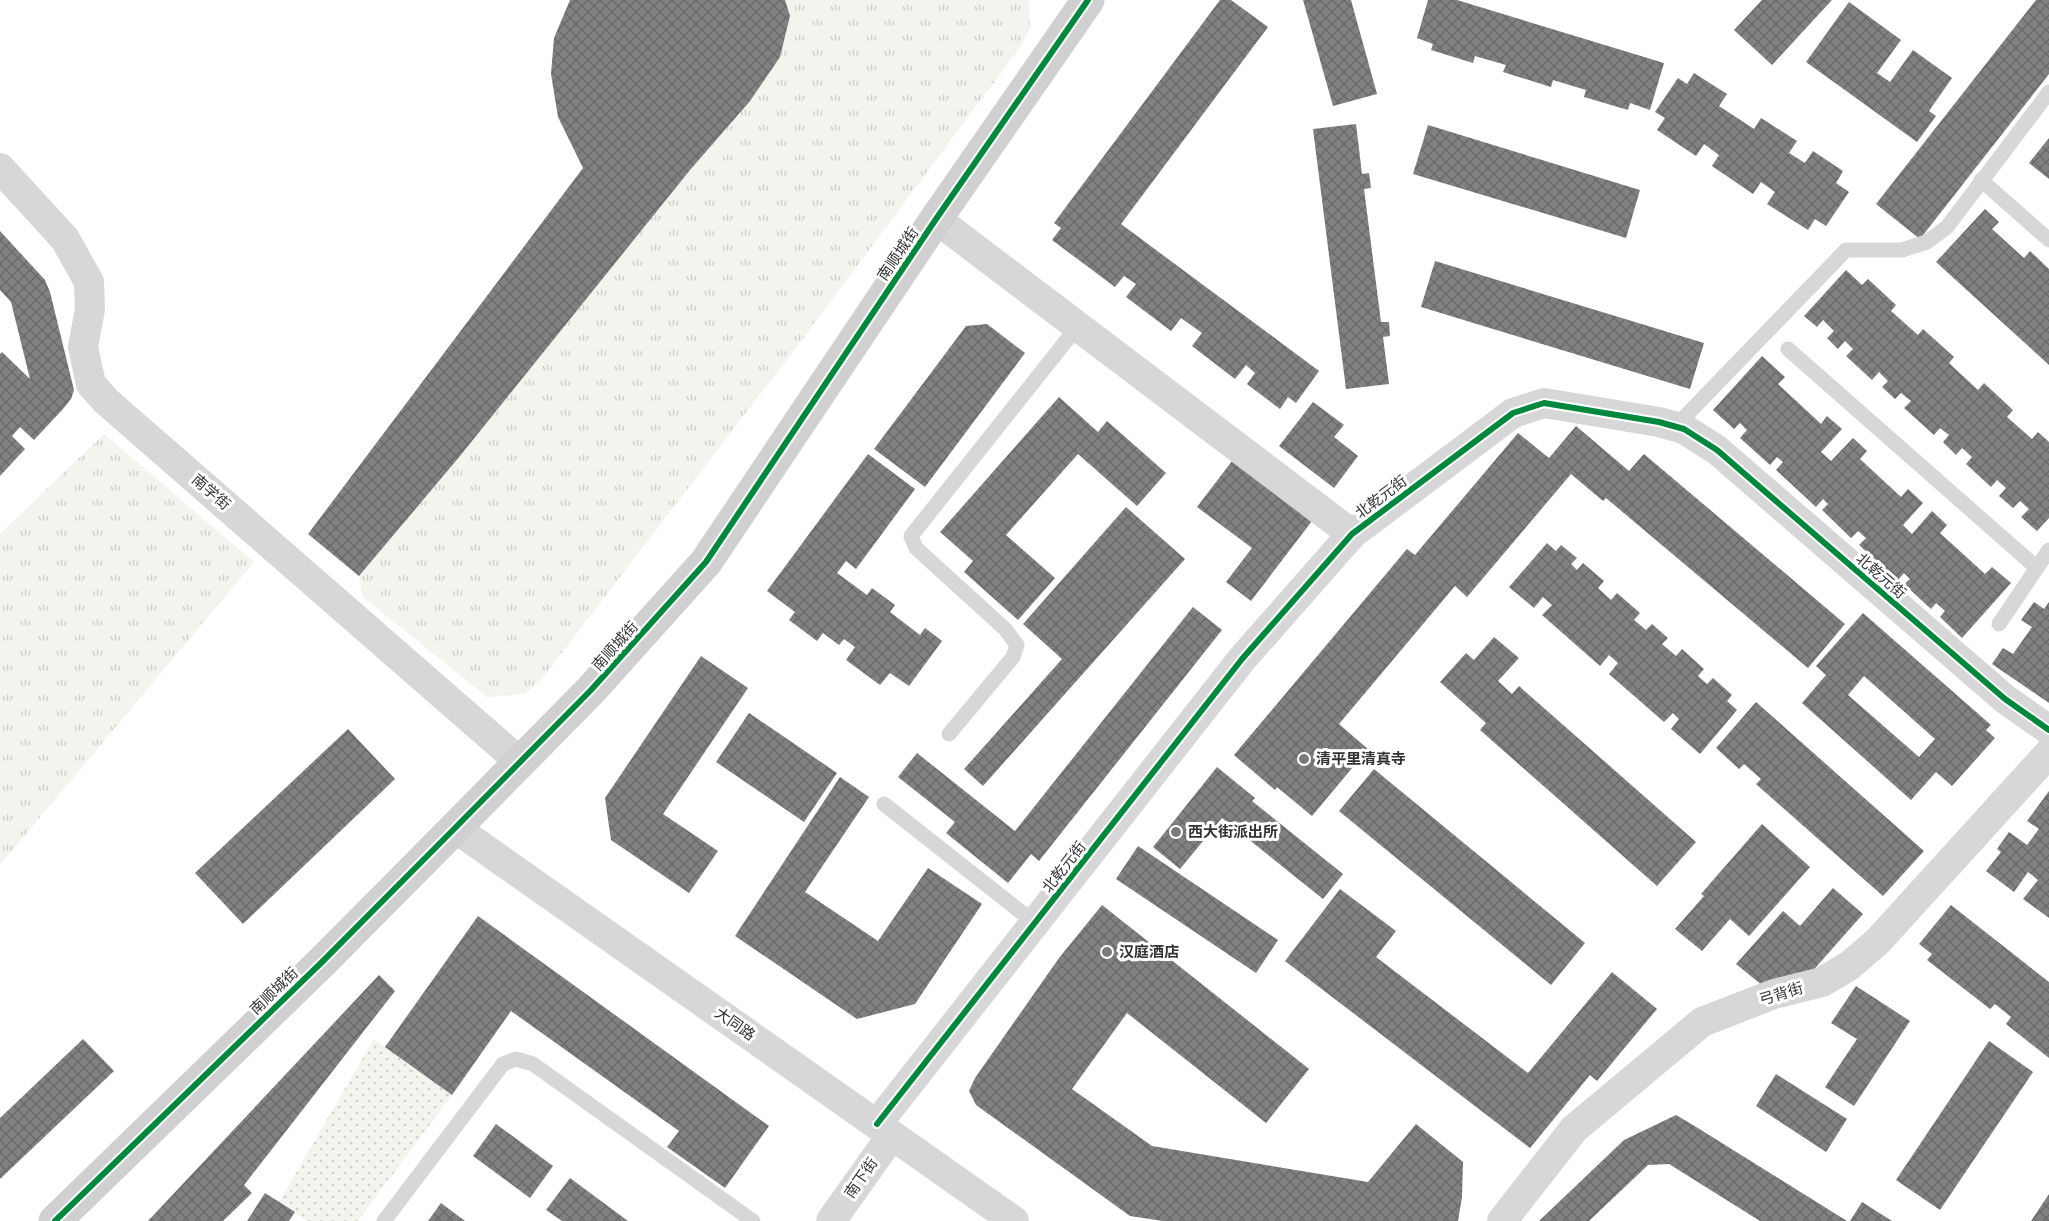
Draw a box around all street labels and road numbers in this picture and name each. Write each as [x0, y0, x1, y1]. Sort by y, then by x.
street label: 南顺城街 [874, 224, 922, 284]
street label: 南学街 [188, 470, 234, 514]
street label: 北乾元街 [1352, 472, 1410, 522]
street label: 北乾元街 [1852, 550, 1910, 602]
street label: 南顺城街 [588, 618, 642, 674]
street label: 北乾元街 [1038, 838, 1090, 896]
street label: 南顺城街 [246, 964, 302, 1018]
street label: 弓背街 [1757, 979, 1805, 1009]
street label: 大同路 [711, 1004, 759, 1044]
street label: 南下街 [841, 1154, 881, 1202]

